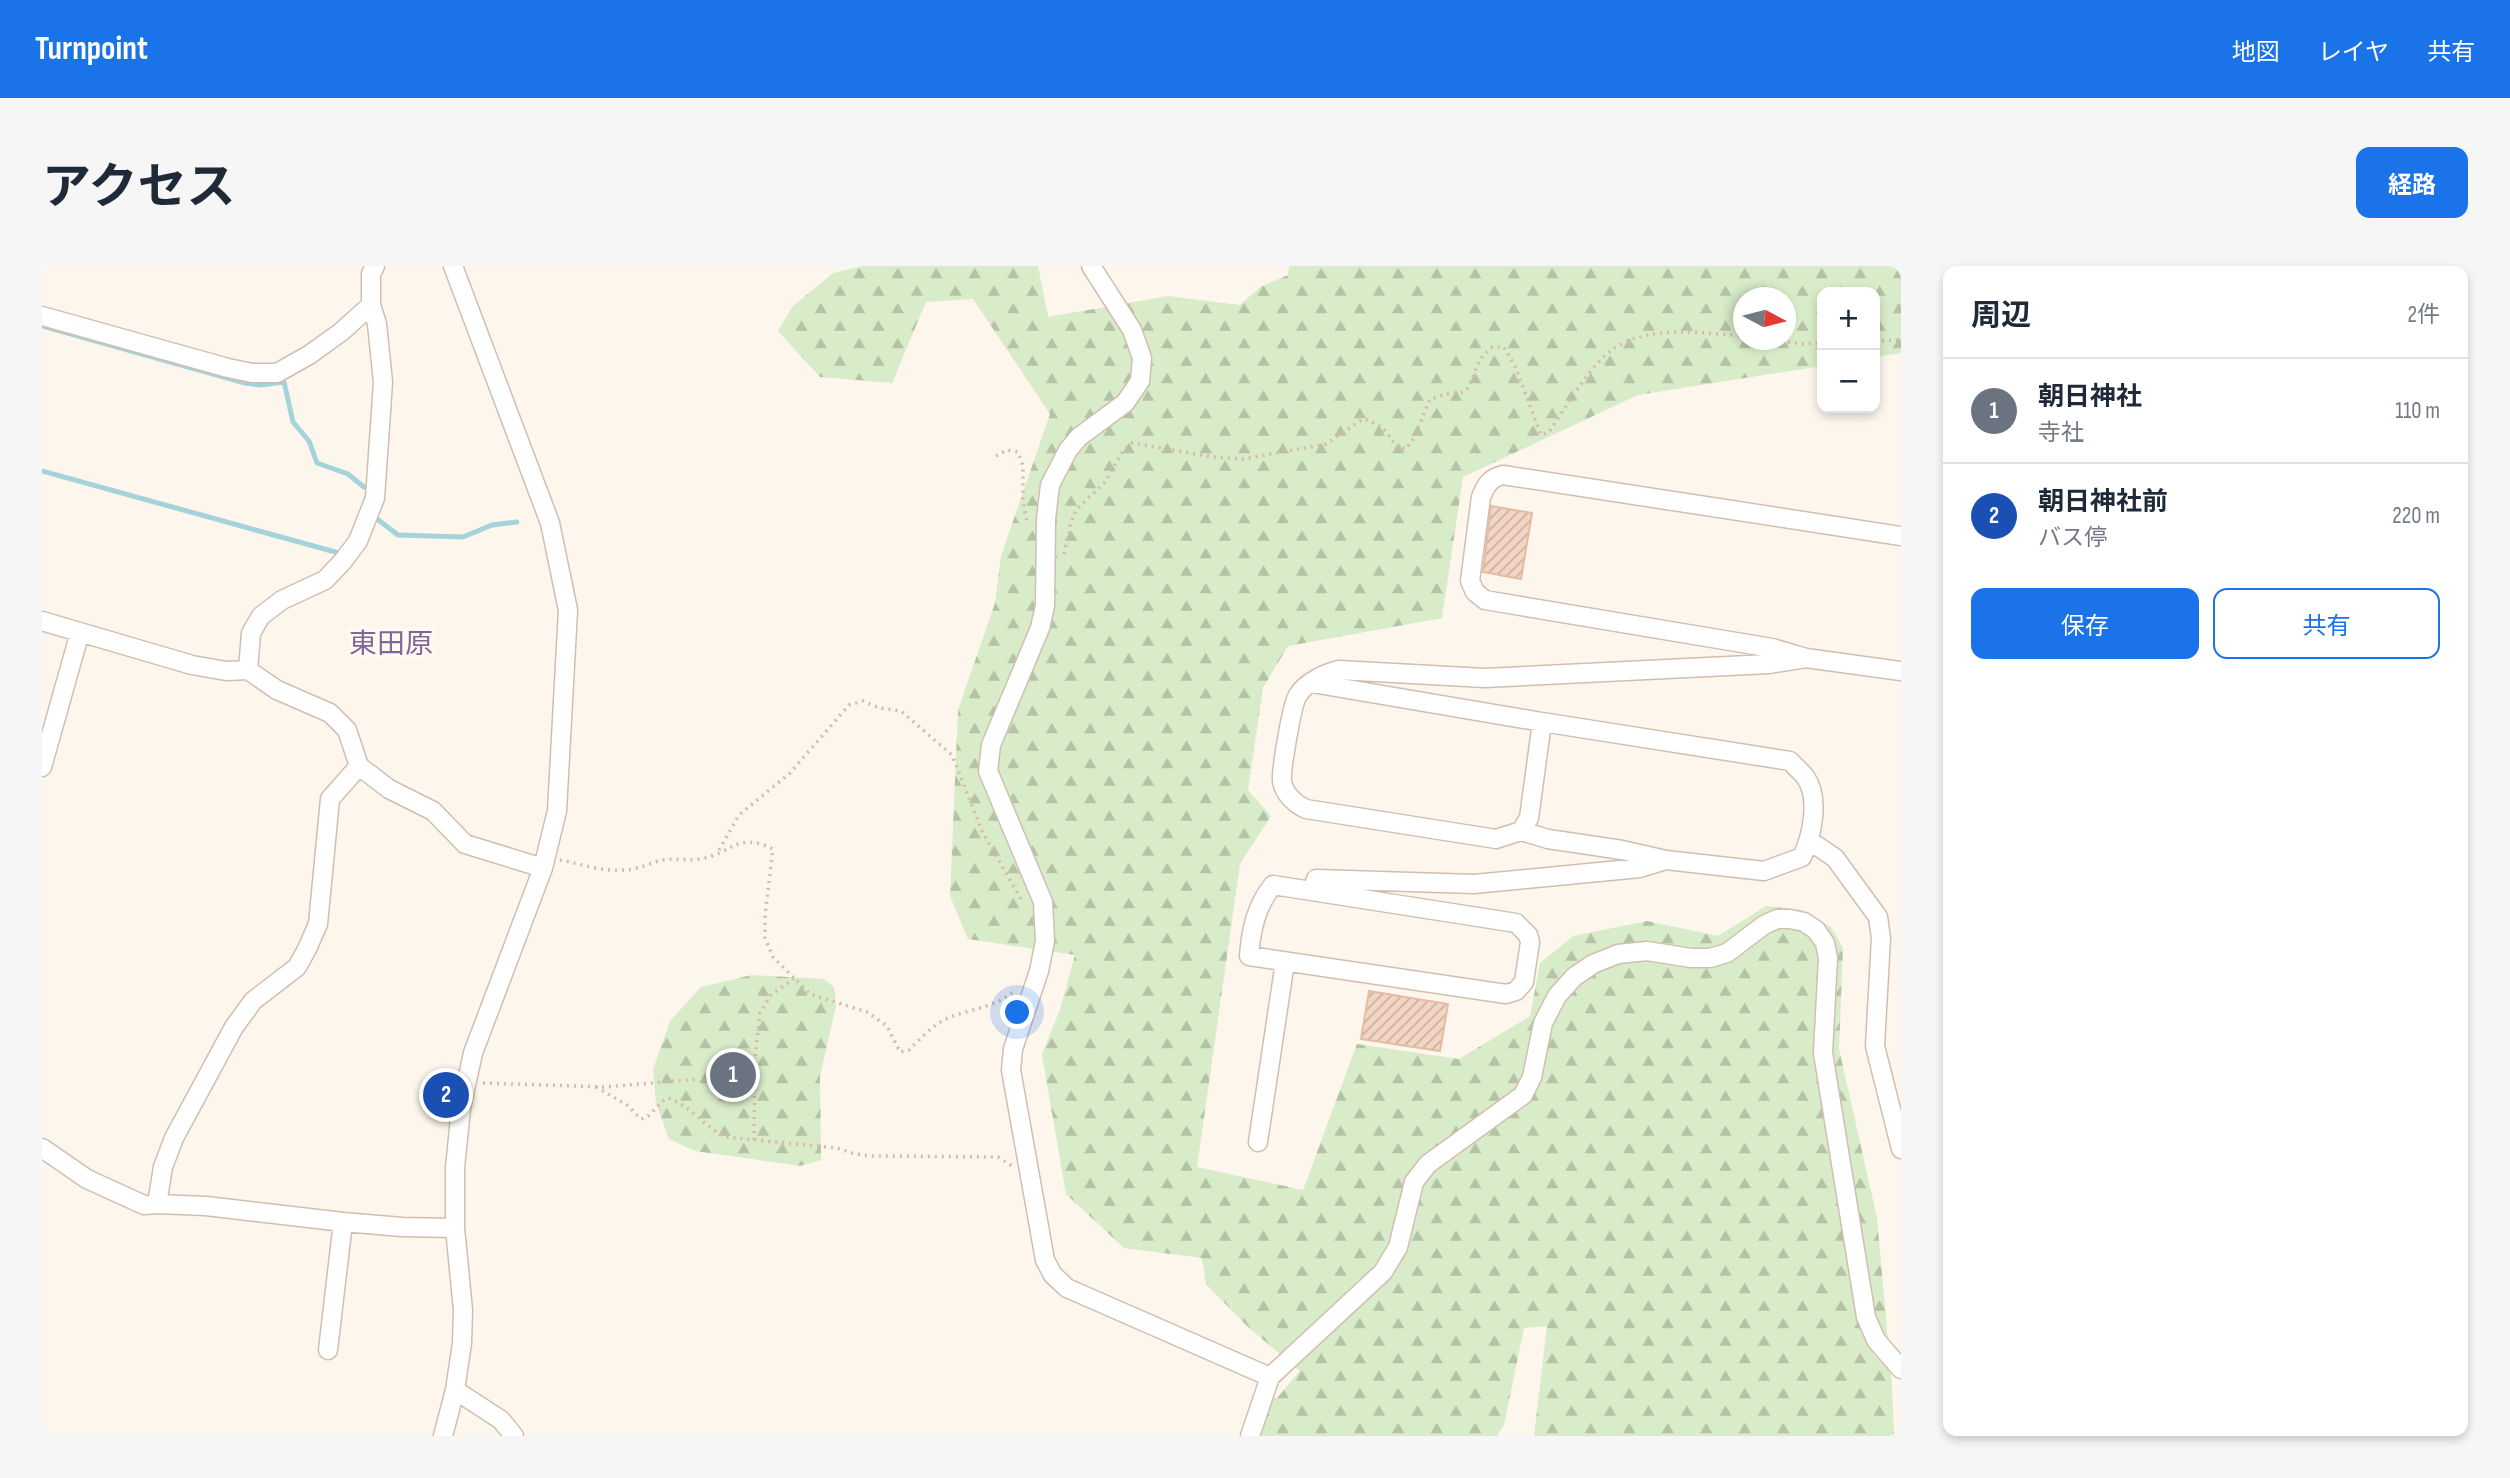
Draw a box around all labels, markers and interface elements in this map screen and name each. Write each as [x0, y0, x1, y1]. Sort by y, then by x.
text: Turnpoint [35, 29, 148, 69]
text: 地図 [2232, 38, 2280, 67]
text: レイヤ [2318, 38, 2389, 67]
text: 共有 [2427, 38, 2475, 67]
button: 経路 [2356, 147, 2468, 218]
text: アクセス [42, 159, 236, 218]
north arrow [1733, 287, 1796, 350]
map controls [1817, 287, 1880, 413]
button: + [1817, 287, 1880, 350]
text: 周辺 [1971, 298, 2031, 334]
text: 2件 [2408, 301, 2440, 329]
button: − [1817, 350, 1880, 413]
text: 朝日神社 [2038, 382, 2142, 413]
text: 1 [1989, 397, 1999, 425]
text: 110 m [2395, 397, 2440, 425]
text: 寺社 [2038, 419, 2084, 447]
text: 朝日神社前 [2038, 487, 2168, 518]
text: 2 [1989, 502, 1999, 530]
text: 220 m [2392, 502, 2440, 530]
text: バス停 [2038, 524, 2107, 552]
button: 保存 [1971, 588, 2199, 659]
button: 共有 [2213, 588, 2440, 659]
district label: 東田原 [349, 628, 433, 661]
your location [1000, 995, 1034, 1029]
pin: 1 [710, 1049, 756, 1101]
pin: 2 [423, 1069, 469, 1121]

